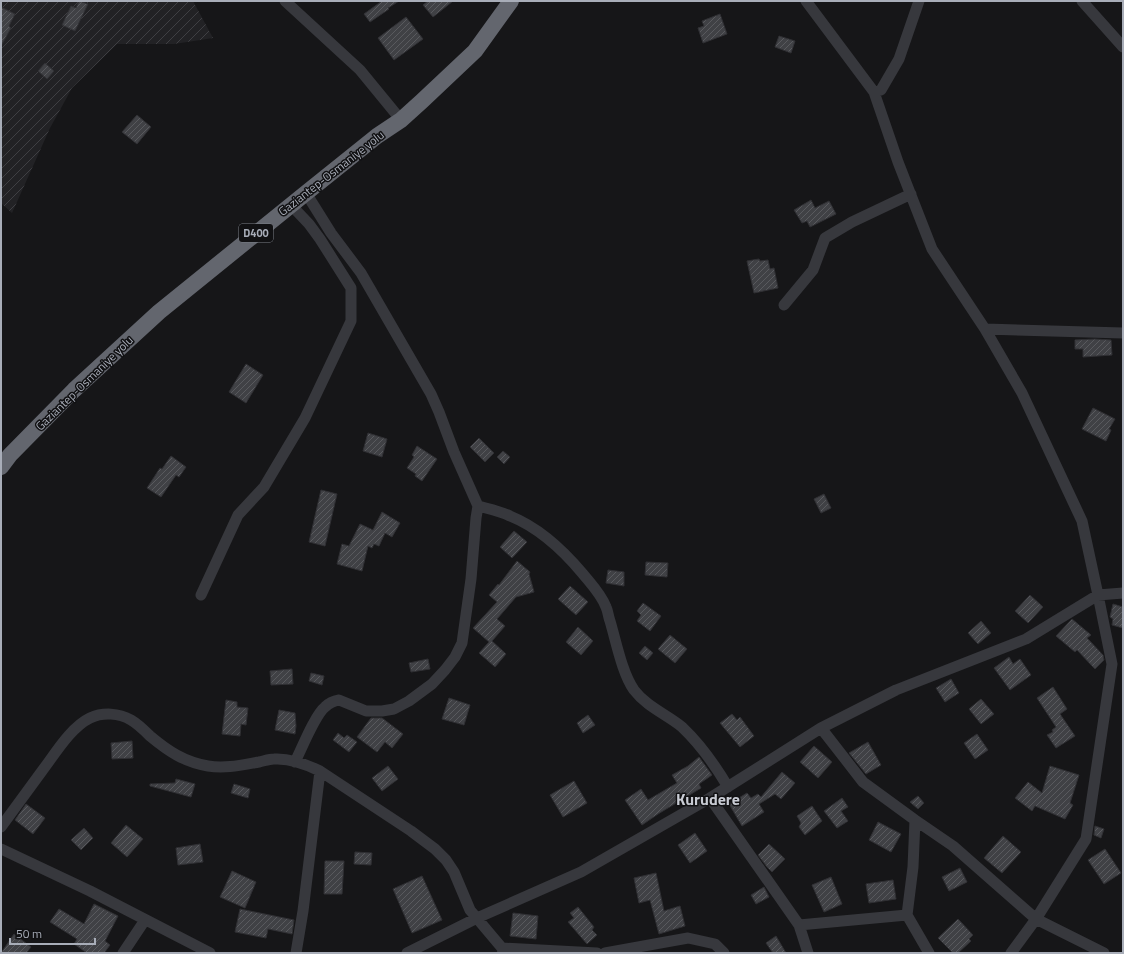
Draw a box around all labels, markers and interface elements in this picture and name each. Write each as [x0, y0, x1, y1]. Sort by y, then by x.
street label: Gaziantep-Osmaniye yolu [274, 126, 388, 220]
road number: D400 [239, 224, 273, 242]
street label: Gaziantep-Osmaniye yolu [31, 331, 137, 435]
district label: Kurudere [676, 787, 740, 811]
scale bar [10, 920, 95, 946]
text: 50 m [16, 924, 42, 943]

